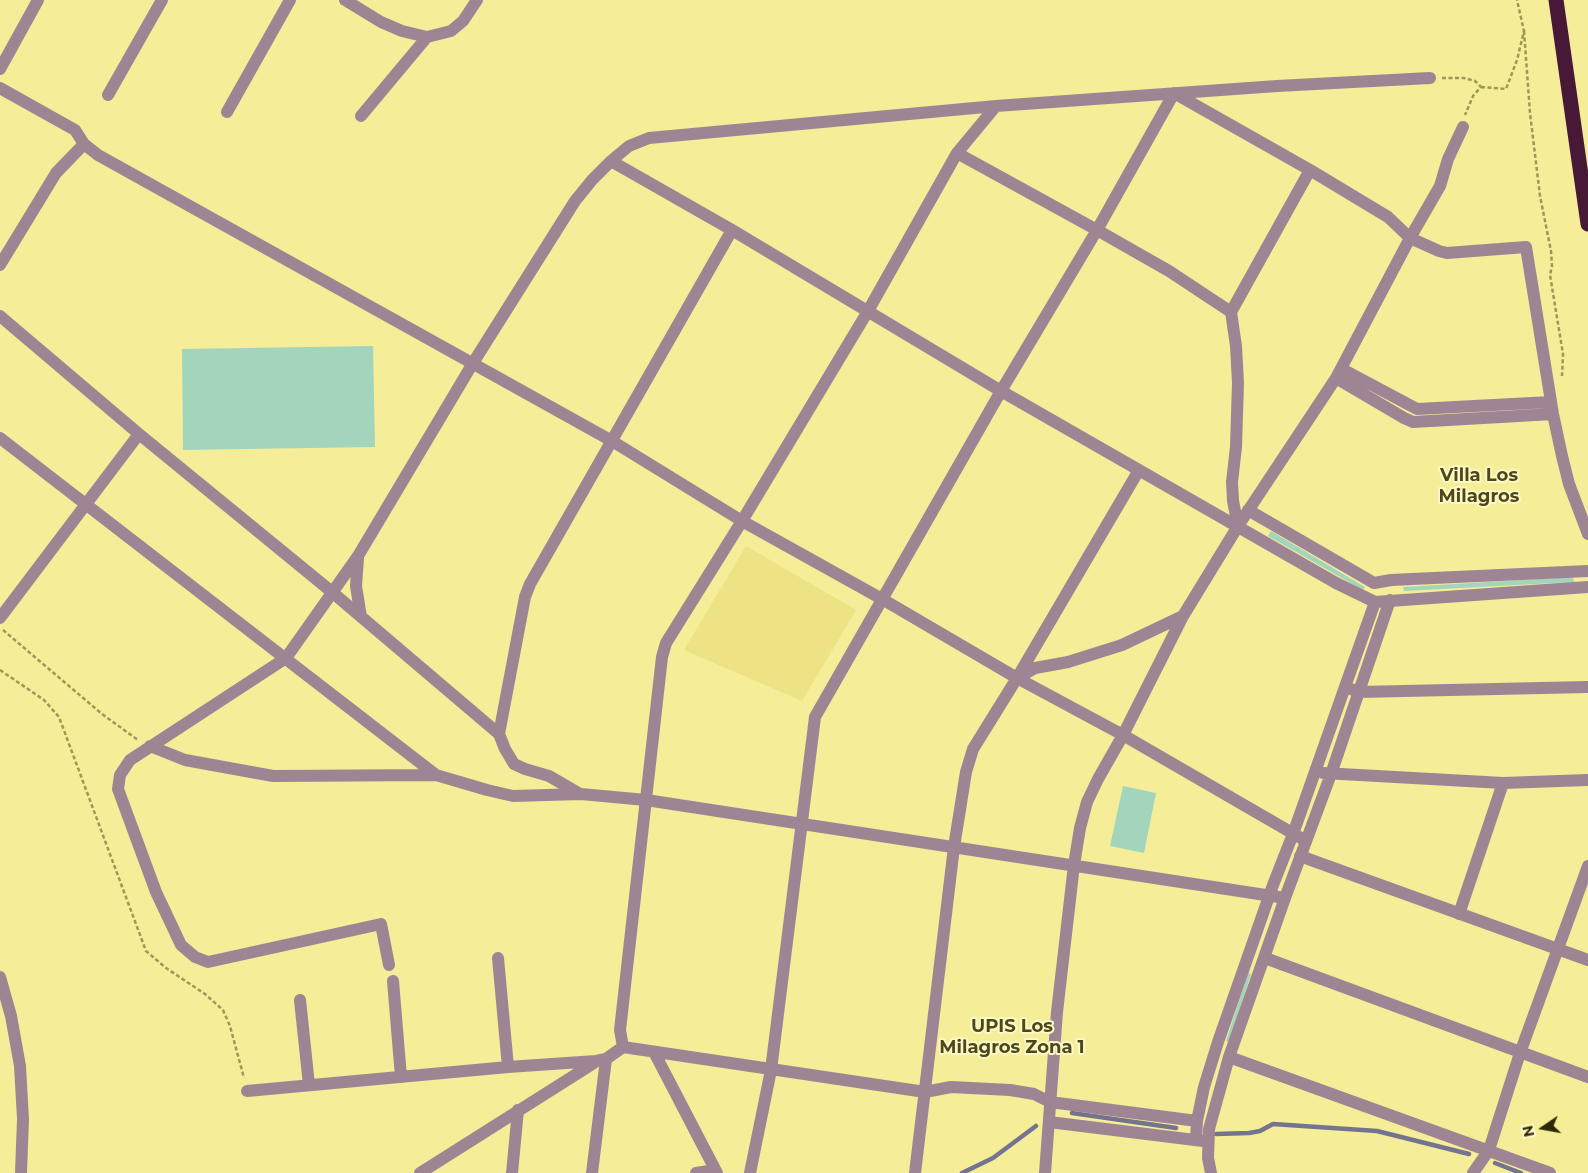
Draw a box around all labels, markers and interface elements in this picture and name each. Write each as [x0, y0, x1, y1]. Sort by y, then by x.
district label: Villa Los Milagros [1439, 465, 1519, 508]
district label: UPIS Los Milagros Zona 1 [939, 1016, 1085, 1058]
north arrow [1518, 1103, 1568, 1153]
text: N [1518, 1124, 1538, 1139]

